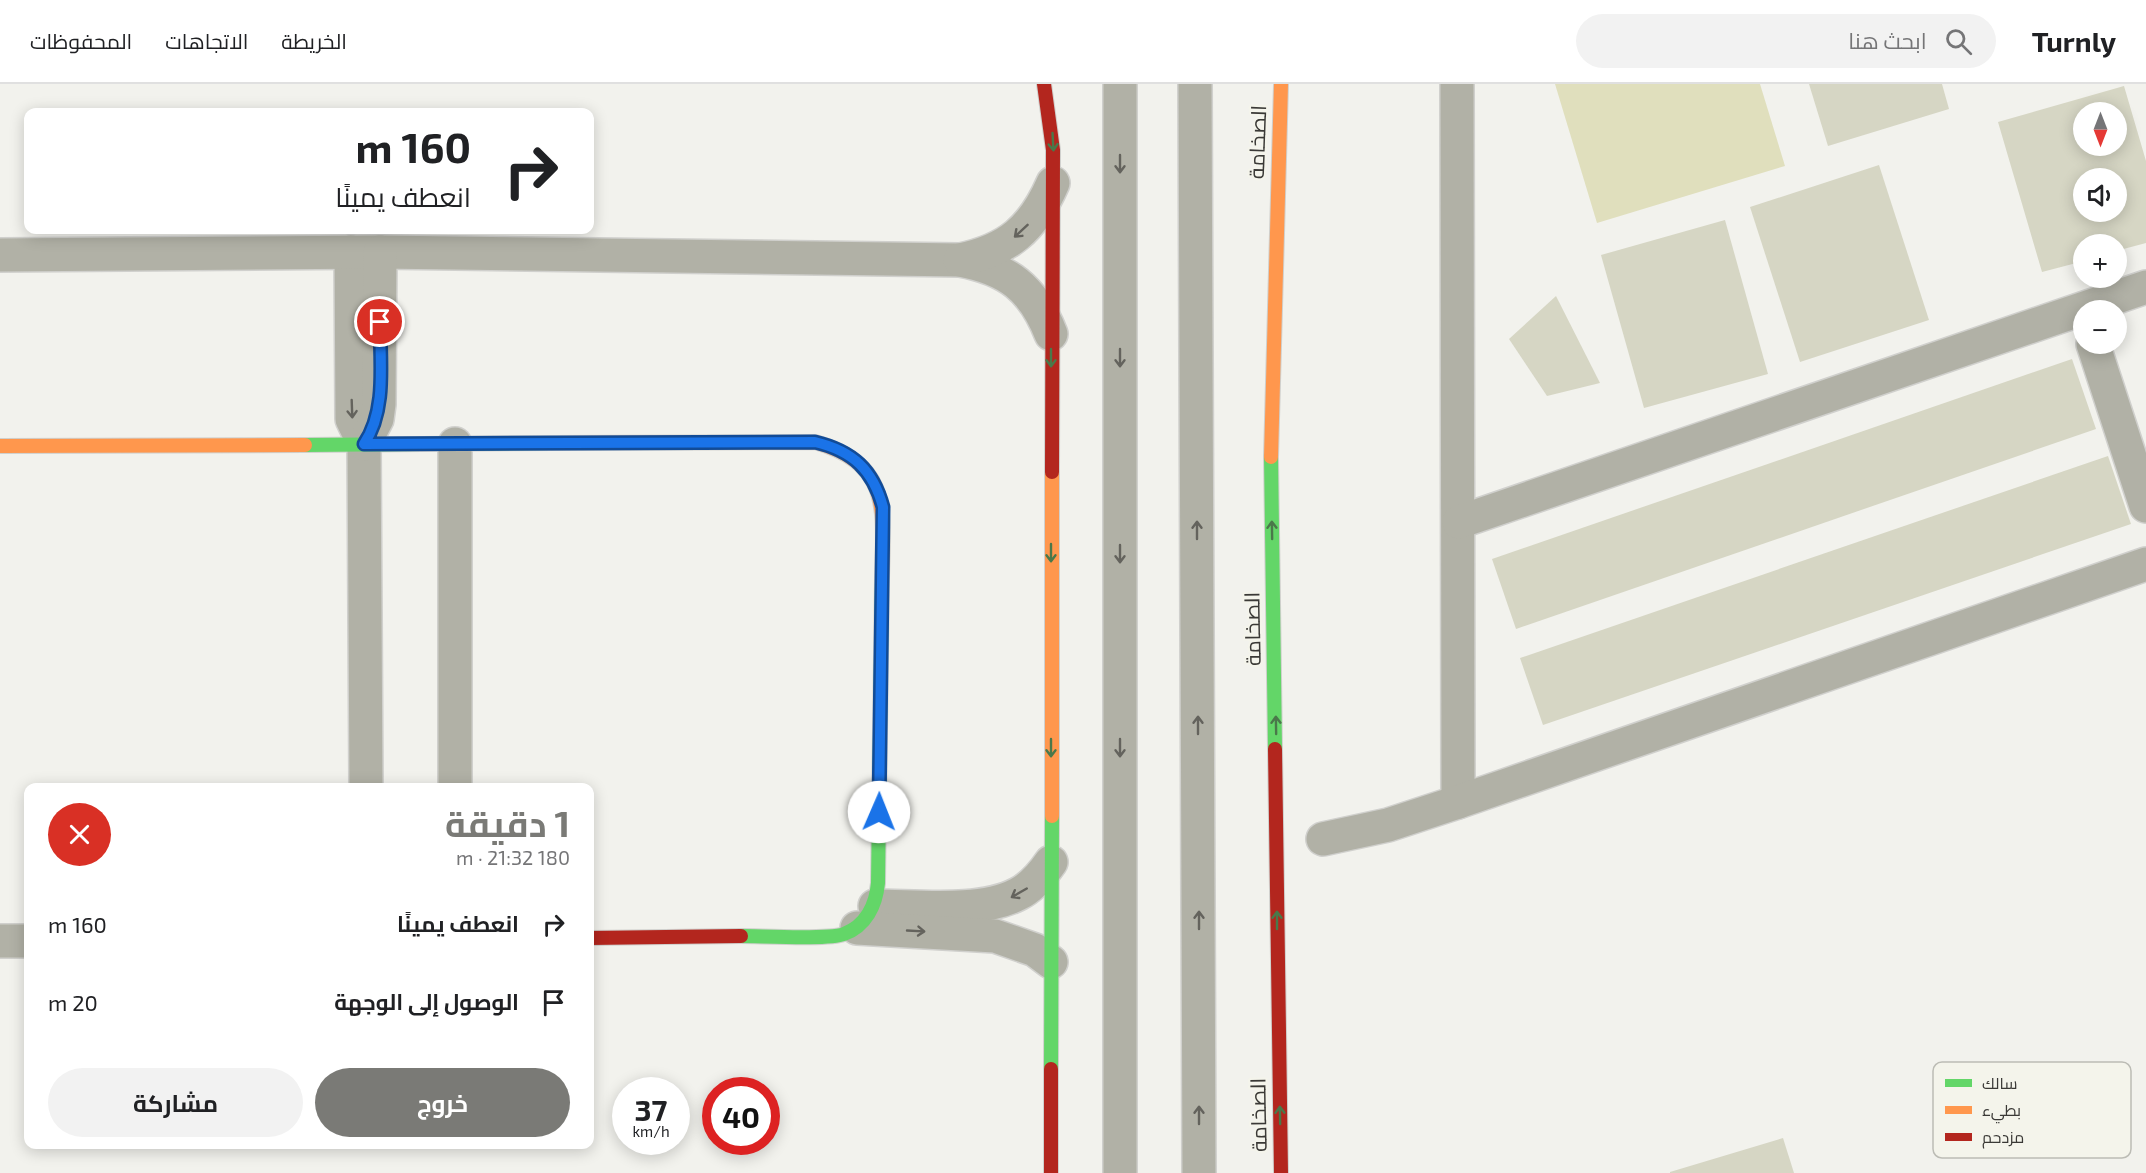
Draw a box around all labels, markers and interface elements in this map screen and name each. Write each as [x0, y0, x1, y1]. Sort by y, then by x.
search box [1576, 14, 1996, 68]
text: Turnly [2032, 24, 2116, 58]
icon: search [1942, 25, 1975, 58]
text: ابحث هنا [1848, 27, 1927, 53]
text: المحفوظات [30, 28, 132, 53]
text: الاتجاهات [165, 28, 248, 53]
text: الخريطة [281, 28, 347, 53]
north arrow [2073, 102, 2127, 156]
map controls [2073, 102, 2127, 354]
street label: الصخامة [1243, 105, 1270, 179]
text: 160 m [355, 121, 471, 171]
one-way arrow [1047, 131, 1058, 151]
icon: right [492, 132, 570, 210]
one-way arrow [1114, 153, 1126, 173]
button: sound [2073, 168, 2127, 222]
text: انعطف يمينًا [335, 180, 471, 212]
one-way arrow [1014, 224, 1029, 238]
button: + [2073, 234, 2127, 288]
pin [354, 296, 405, 347]
button: − [2073, 300, 2127, 354]
icon: arrive [363, 305, 396, 338]
one-way arrow [1045, 347, 1057, 367]
one-way arrow [1114, 348, 1126, 368]
one-way arrow [346, 398, 357, 418]
one-way arrow [1191, 520, 1203, 540]
one-way arrow [1266, 520, 1278, 540]
one-way arrow [1045, 542, 1057, 562]
one-way arrow [1114, 543, 1126, 563]
street label: الصخامة [1238, 592, 1265, 666]
one-way arrow [1192, 715, 1204, 735]
one-way arrow [1270, 715, 1282, 735]
one-way arrow [1045, 737, 1057, 757]
one-way arrow [1114, 738, 1126, 758]
position arrow [847, 780, 911, 844]
text: 1 دقيقة [445, 801, 570, 844]
button: close [48, 803, 111, 866]
text: 180 m · 21:32 [456, 845, 570, 869]
one-way arrow [1011, 887, 1028, 899]
icon: right [537, 908, 570, 941]
text: انعطف يمينًا [397, 910, 519, 936]
one-way arrow [1193, 910, 1205, 930]
one-way arrow [1271, 910, 1283, 930]
text: 160 m [48, 911, 107, 937]
one-way arrow [905, 925, 925, 936]
icon: arrive [537, 986, 570, 1019]
text: الوصول إلى الوجهة [334, 988, 519, 1014]
text: 20 m [48, 989, 98, 1015]
legend [1933, 1062, 2131, 1158]
button: مشاركة [48, 1068, 303, 1137]
button: خروج [315, 1068, 570, 1137]
text: سالك [1982, 1073, 2017, 1092]
speed limit sign: 40 [702, 1077, 780, 1155]
street label: الصخامة [1244, 1078, 1271, 1152]
text: 37 [635, 1091, 667, 1127]
text: بطيء [1982, 1100, 2021, 1124]
one-way arrow [1193, 1105, 1205, 1125]
one-way arrow [1274, 1105, 1286, 1125]
text: km/h [632, 1122, 670, 1140]
text: مزدحم [1982, 1127, 2024, 1149]

